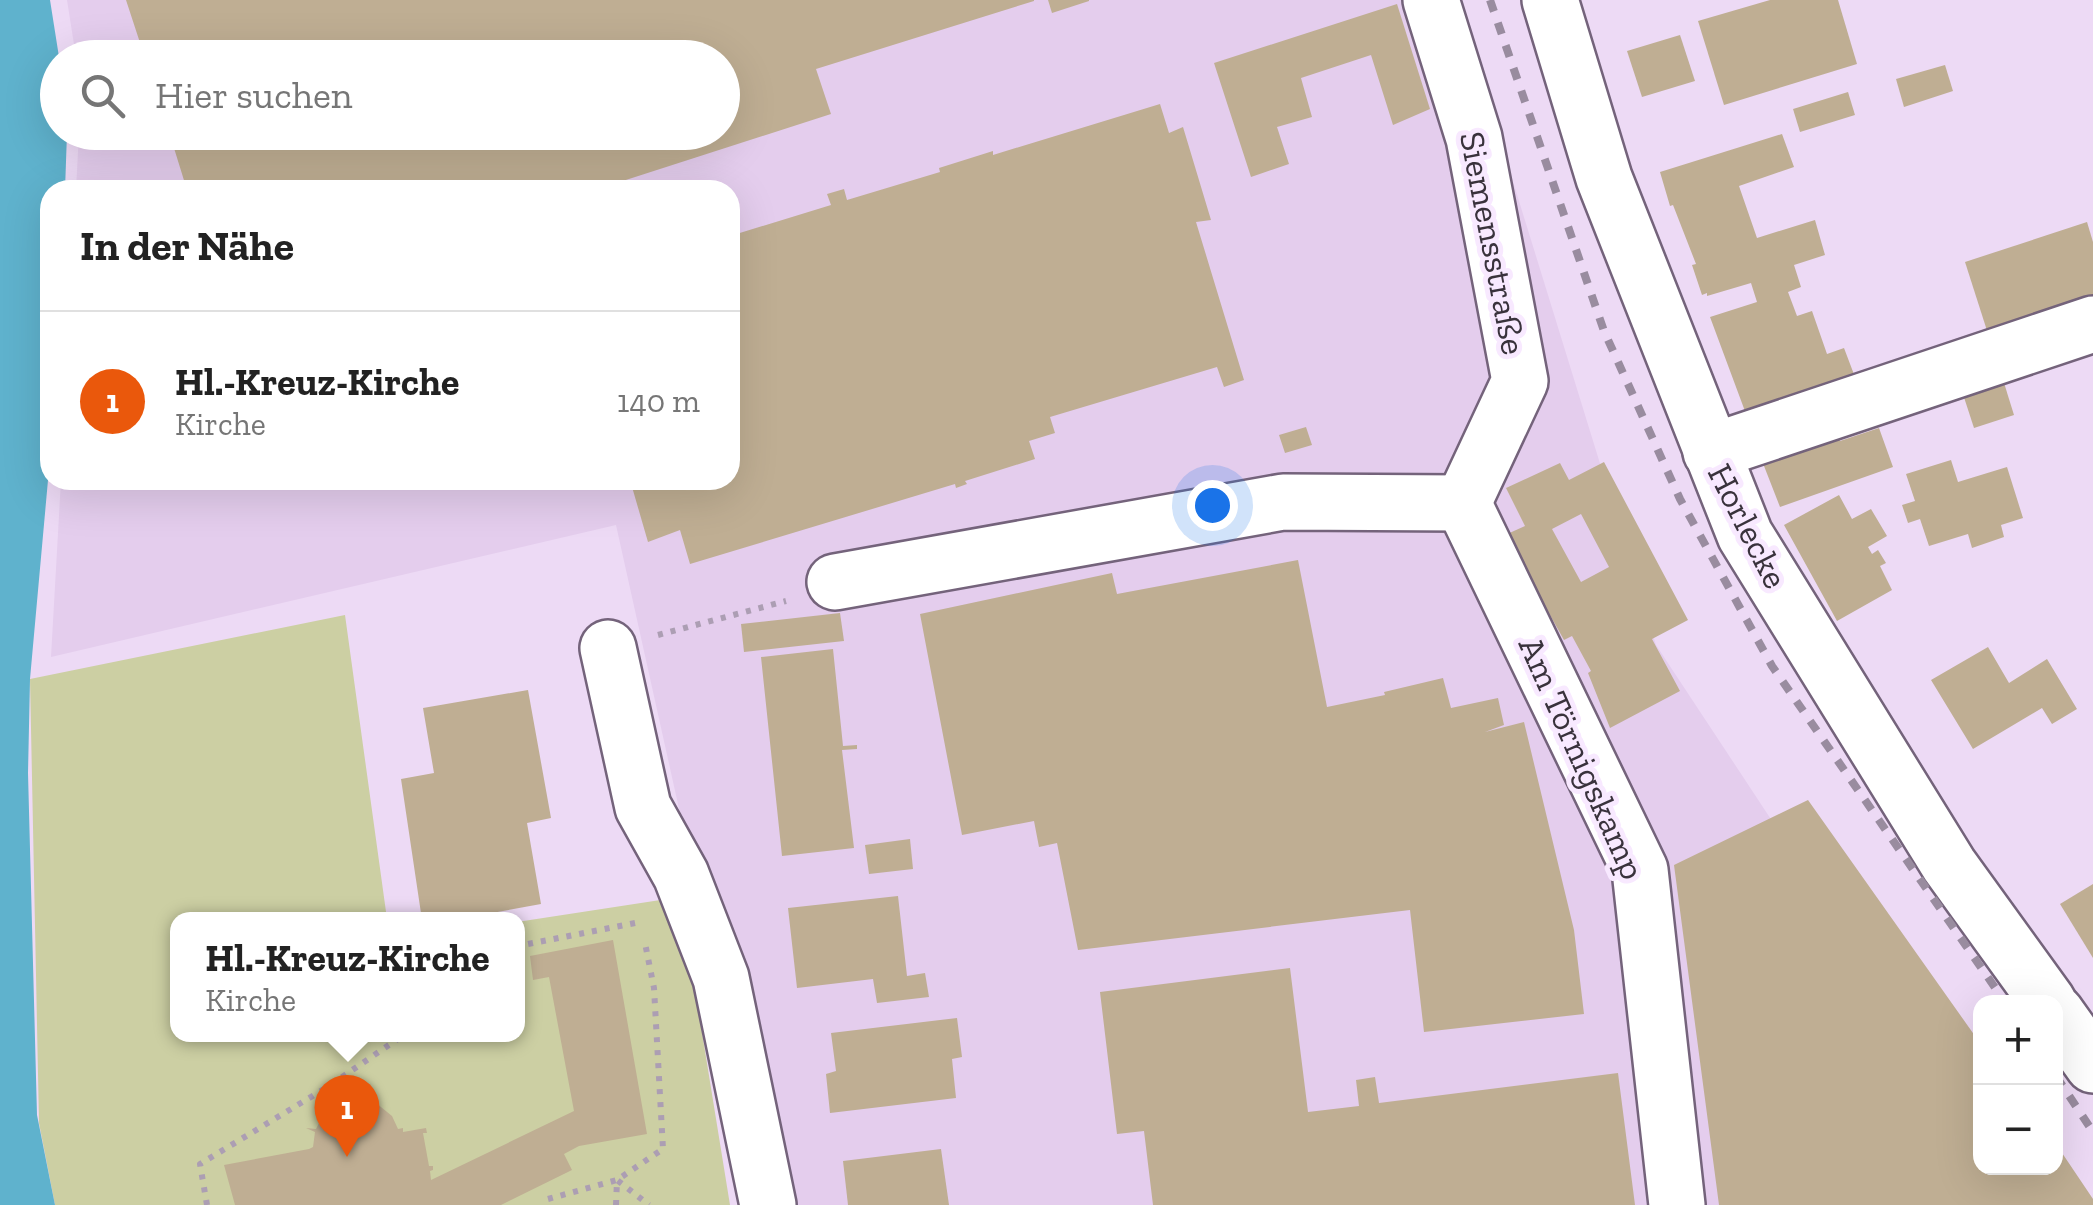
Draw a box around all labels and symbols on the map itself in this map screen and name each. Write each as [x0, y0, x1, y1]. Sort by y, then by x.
street label: Siemensstraße [1451, 128, 1535, 358]
street label: Horlecke [1699, 457, 1797, 595]
your location [1187, 480, 1238, 531]
street label: Am Törnigskamp [1510, 630, 1654, 886]
pin: 1 [314, 1074, 380, 1157]

